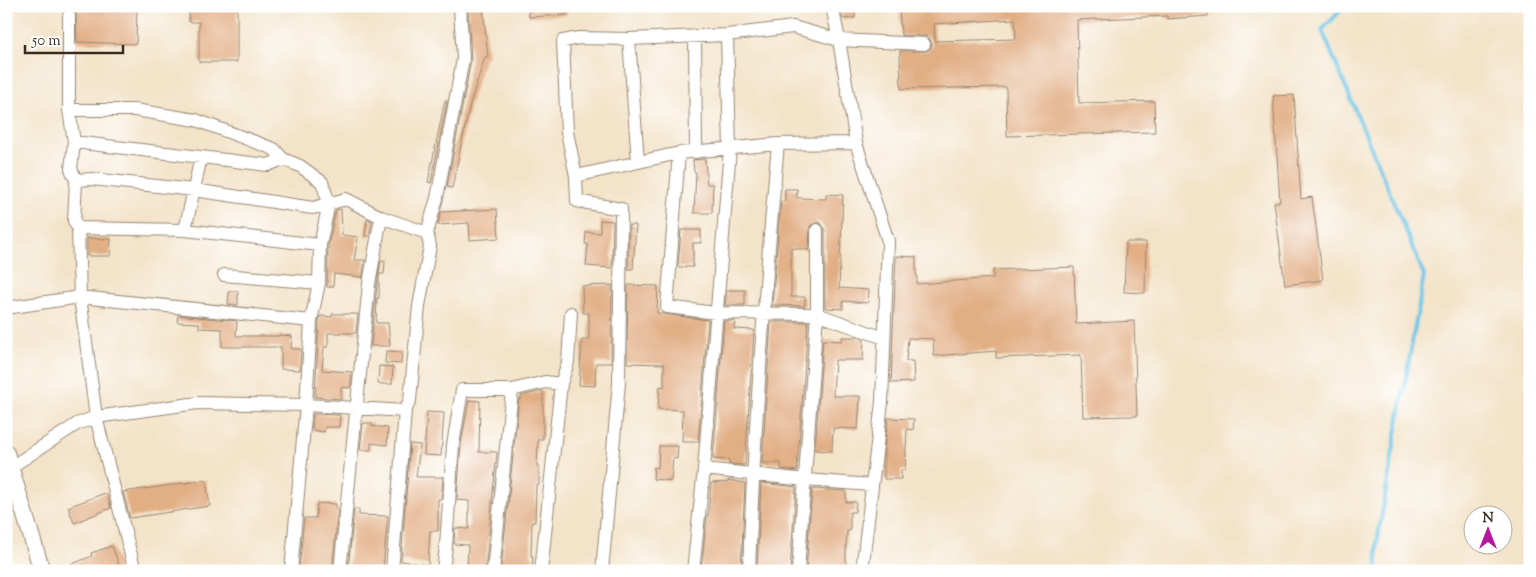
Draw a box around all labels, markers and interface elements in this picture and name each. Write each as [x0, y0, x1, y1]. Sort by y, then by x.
scale bar [25, 22, 122, 54]
text: 50 m [31, 31, 61, 52]
north arrow [1464, 504, 1514, 554]
text: N [1482, 509, 1494, 529]

